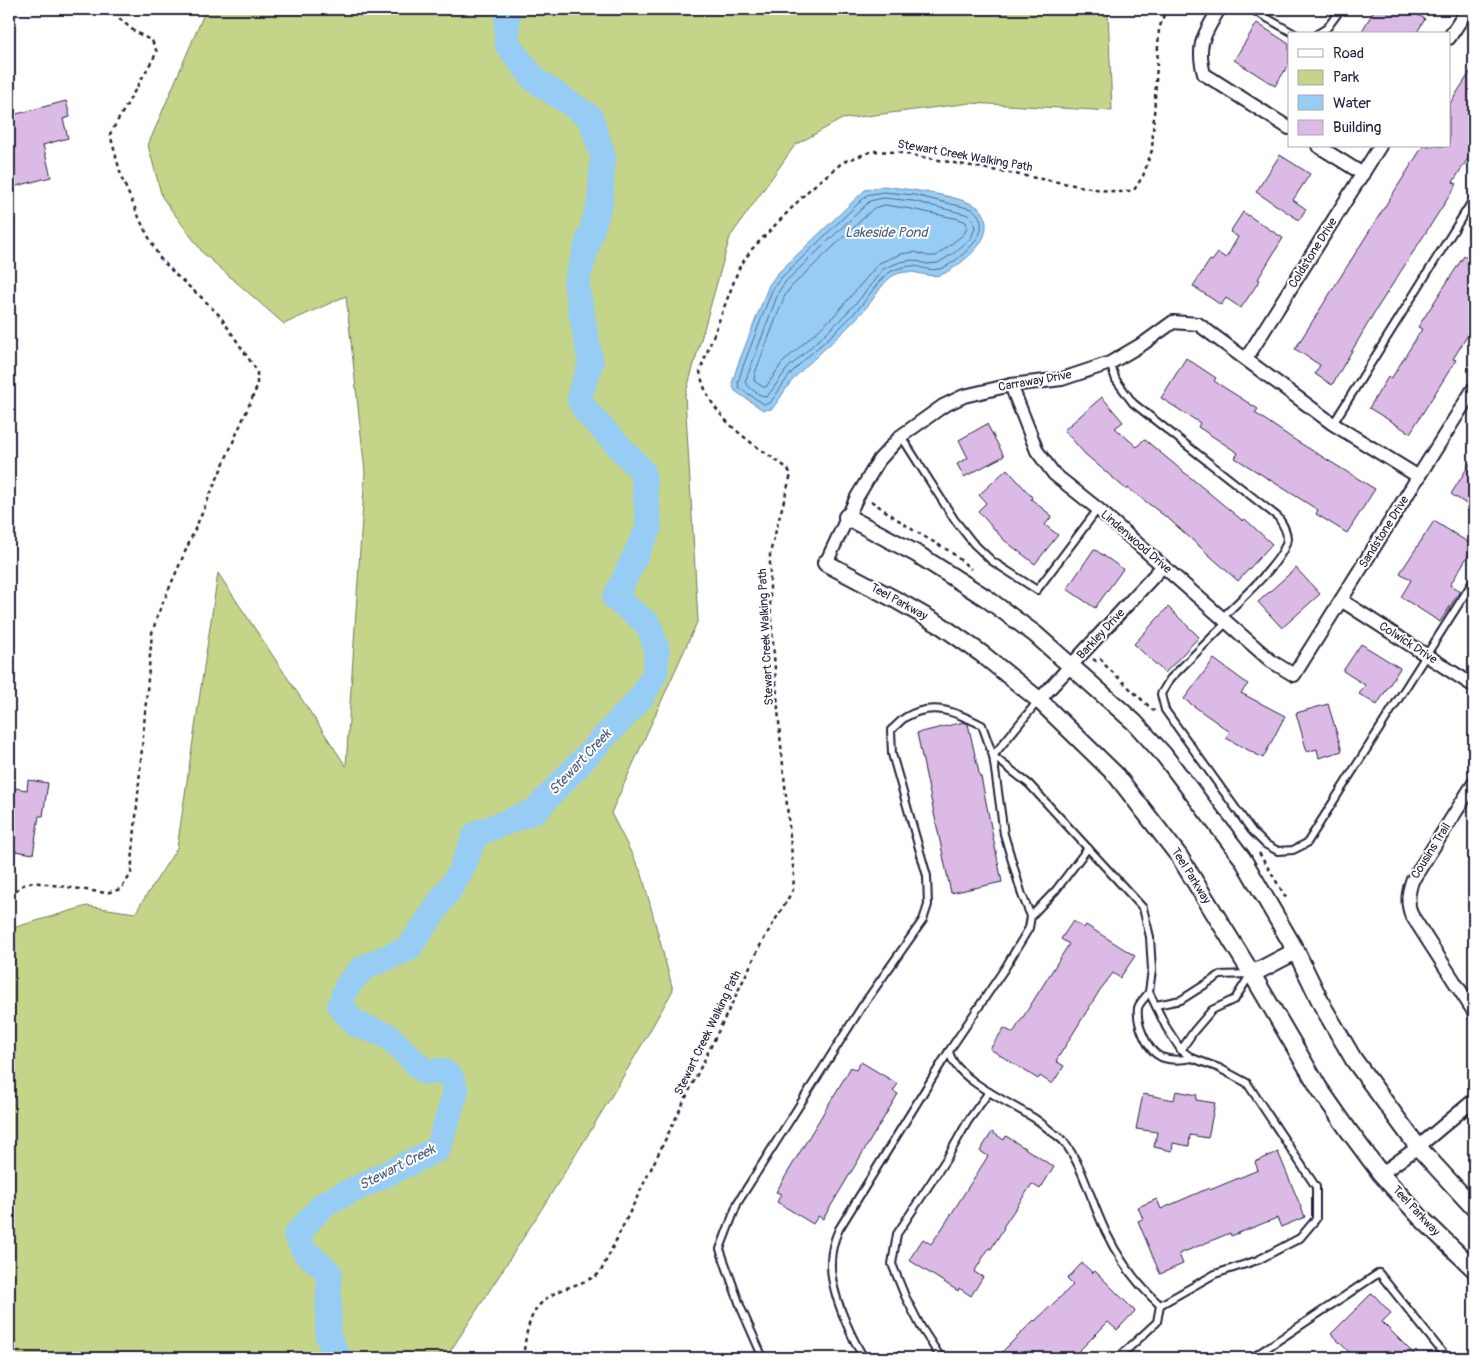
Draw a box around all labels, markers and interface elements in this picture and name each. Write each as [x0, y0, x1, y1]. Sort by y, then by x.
legend [1288, 32, 1450, 148]
text: Road [1333, 44, 1364, 63]
text: Park [1333, 68, 1360, 87]
text: Water [1333, 94, 1372, 113]
text: Building [1333, 118, 1381, 137]
street label: Stewart Creek Walking Path [896, 137, 1034, 175]
street label: Coldstone Drive [1285, 215, 1341, 291]
water label: Lakeside Pond [845, 224, 929, 241]
street label: Carraway Drive [997, 367, 1073, 395]
street label: Sandstone Drive [1356, 493, 1412, 571]
street label: Lindenwood Drive [1097, 507, 1175, 577]
street label: Stewart Creek Walking Path [755, 568, 777, 706]
street label: Teel Parkway [868, 580, 930, 624]
street label: Barkley Drive [1074, 606, 1128, 662]
street label: Colwick Drive [1376, 619, 1440, 667]
water label: Stewart Creek [545, 725, 615, 798]
street label: Cousins Trail [1408, 820, 1454, 882]
street label: Teel Parkway [1168, 845, 1214, 907]
street label: Stewart Creek Walking Path [671, 968, 745, 1098]
water label: Stewart Creek [356, 1140, 439, 1193]
street label: Teel Parkway [1389, 1183, 1443, 1239]

